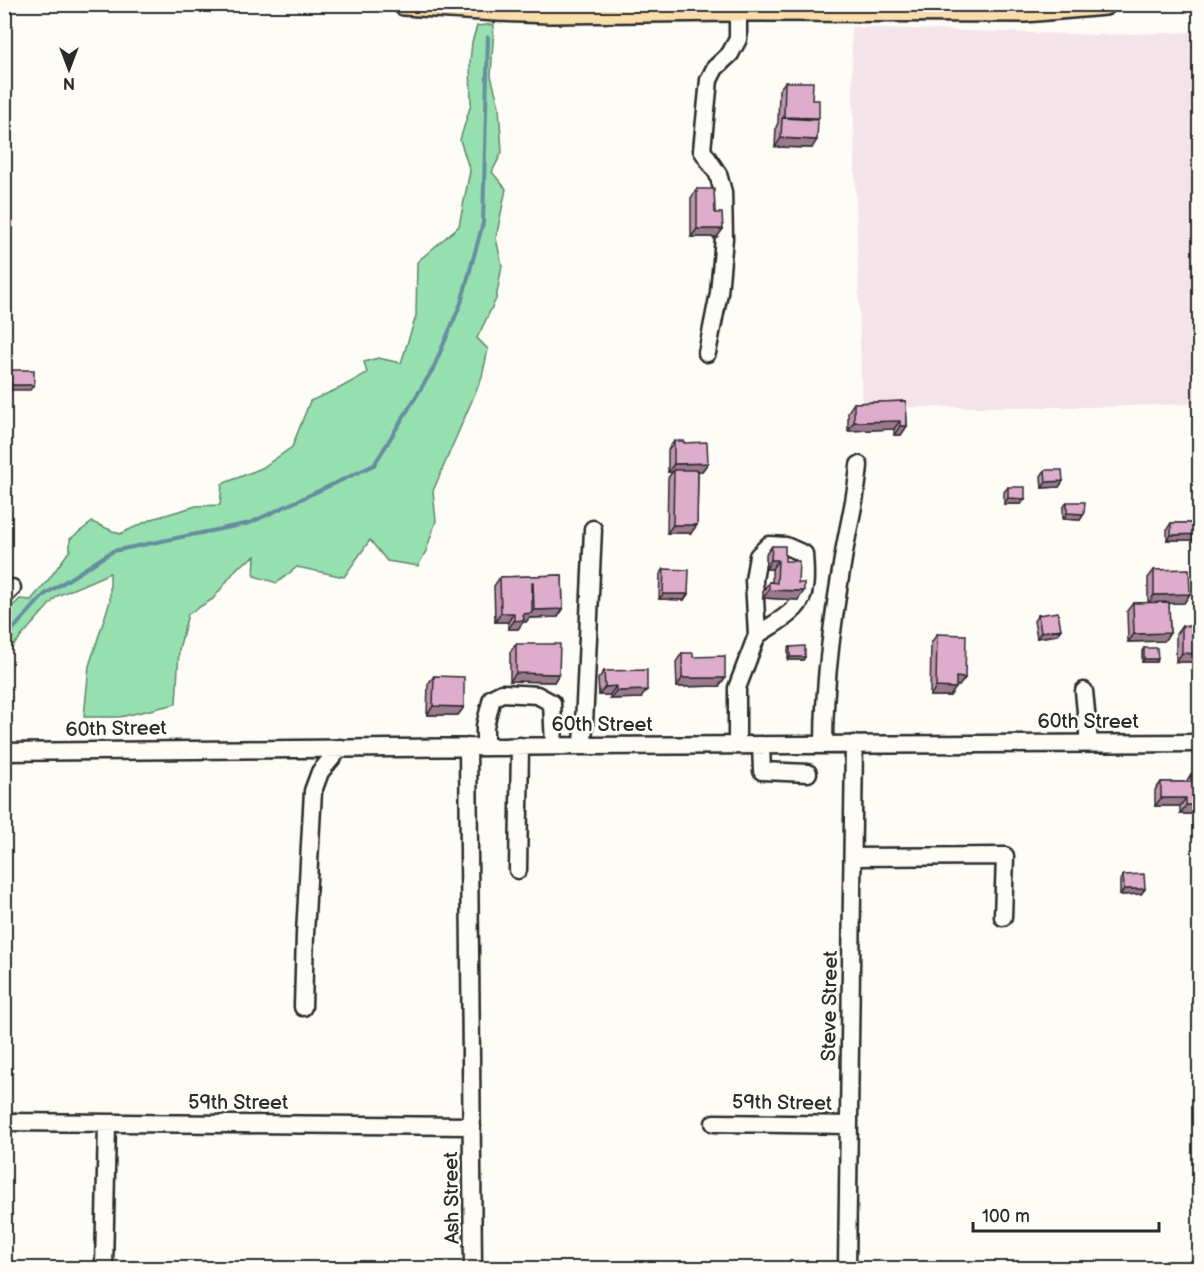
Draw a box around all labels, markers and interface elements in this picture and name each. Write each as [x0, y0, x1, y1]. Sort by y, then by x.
north arrow [39, 39, 99, 99]
text: N [63, 73, 75, 92]
street label: 60th Street [1037, 710, 1139, 734]
street label: 60th Street [551, 713, 653, 737]
street label: 60th Street [65, 716, 167, 742]
street label: Steve Street [817, 951, 843, 1061]
street label: 59th Street [732, 1090, 832, 1116]
street label: 59th Street [188, 1091, 288, 1115]
street label: Ash Street [439, 1152, 465, 1244]
scale bar [973, 1195, 1159, 1233]
text: 100 m [982, 1206, 1030, 1227]

